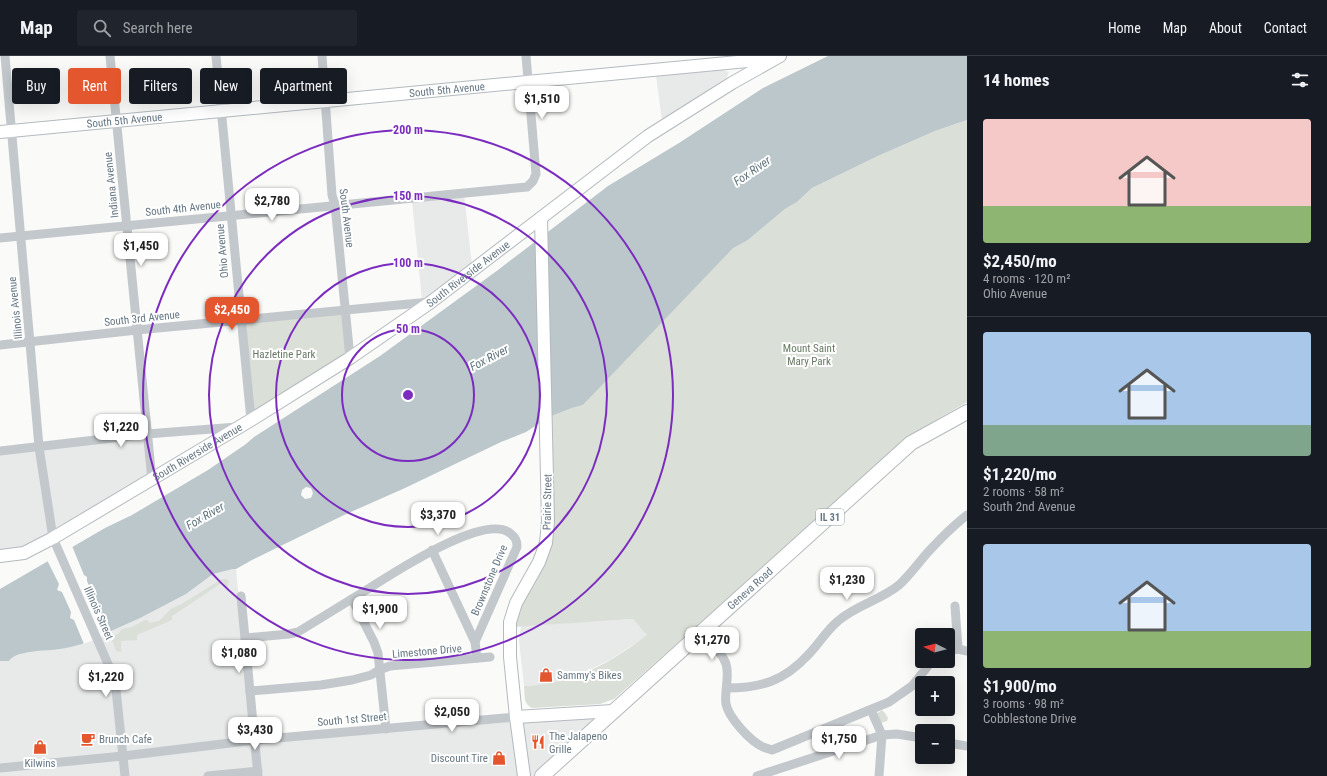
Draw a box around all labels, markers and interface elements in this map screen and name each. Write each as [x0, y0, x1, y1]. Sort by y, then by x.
search box [77, 10, 357, 46]
text: Map [20, 16, 53, 39]
icon: search [91, 17, 113, 39]
text: Search here [123, 19, 193, 37]
text: Home [1108, 20, 1141, 36]
text: Map [1163, 20, 1187, 36]
text: About [1209, 20, 1242, 36]
text: Contact [1264, 20, 1307, 36]
chip: Buy [12, 68, 60, 104]
chip: Rent [68, 68, 121, 104]
chip: Filters [129, 68, 192, 104]
chip: New [200, 68, 252, 104]
chip: Apartment [260, 68, 347, 104]
icon: filters [1289, 69, 1311, 91]
text: 14 homes [983, 70, 1049, 90]
street label: South 5th Avenue [409, 80, 485, 100]
pin: $1,510 [509, 86, 575, 120]
text: $1,510 [524, 91, 560, 106]
street label: South 5th Avenue [86, 111, 163, 131]
text: 200 m [393, 123, 423, 137]
icon: home [1111, 145, 1183, 217]
street label: Indiana Avenue [102, 151, 121, 219]
water label: Fox River [731, 153, 774, 188]
pin: $2,780 [239, 188, 305, 222]
street label: South Avenue [336, 188, 357, 248]
text: 150 m [393, 189, 423, 203]
text: $2,780 [254, 193, 290, 208]
street label: South 4th Avenue [145, 198, 221, 219]
street label: Ohio Avenue [214, 223, 231, 279]
pin: $1,450 [108, 233, 174, 267]
text: $1,450 [123, 238, 159, 253]
street label: South Riverside Avenue [424, 238, 512, 310]
text: $2,450/mo [983, 251, 1057, 271]
text: 100 m [393, 256, 423, 270]
text: 4 rooms · 120 m² [983, 271, 1070, 286]
street label: Illinois Avenue [6, 276, 25, 340]
text: Ohio Avenue [983, 286, 1047, 301]
pin: $2,450 [199, 297, 265, 331]
text: $2,450 [214, 302, 250, 317]
street label: South 3rd Avenue [104, 308, 181, 329]
text: 50 m [396, 322, 420, 336]
water label: Fox River [467, 342, 511, 374]
park label: Mount Saint Mary Park [783, 342, 835, 368]
park label: Hazletine Park [252, 348, 316, 361]
icon: home [1111, 358, 1183, 430]
centre of rings [401, 388, 415, 402]
pin: $1,220 [88, 414, 154, 448]
text: $1,220 [103, 419, 139, 434]
street label: South Riverside Avenue [151, 421, 245, 484]
text: $1,220/mo [983, 464, 1057, 484]
street label: Prairie Street [541, 474, 554, 530]
text: 2 rooms · 58 m² [983, 484, 1064, 499]
water label: Fox River [183, 499, 227, 533]
text: South 2nd Avenue [983, 499, 1075, 514]
pin: $3,370 [405, 502, 471, 536]
text: $3,370 [420, 507, 456, 522]
road number: IL 31 [816, 509, 844, 525]
street label: Brownstone Drive [469, 543, 510, 618]
street label: Geneva Road [725, 565, 776, 613]
pin: $1,230 [814, 567, 880, 601]
icon: home [1111, 570, 1183, 642]
text: $1,230 [829, 572, 865, 587]
street label: Illinois Street [81, 585, 116, 642]
pin: $1,900 [347, 596, 413, 630]
text: $1,900 [362, 601, 398, 616]
pin: $1,270 [679, 627, 745, 661]
north arrow [915, 628, 955, 668]
map controls [915, 628, 955, 764]
text: $1,270 [694, 632, 730, 647]
pin: $1,080 [206, 640, 272, 674]
street label: Limestone Drive [392, 642, 462, 661]
text: $1,080 [221, 645, 257, 660]
pin: $1,220 [73, 664, 139, 698]
shop icon: Sammy's Bikes [538, 667, 554, 683]
text: $1,220 [88, 669, 124, 684]
place label: Sammy's Bikes [557, 669, 622, 682]
button: + [915, 676, 955, 716]
text: $1,900/mo [983, 676, 1057, 696]
text: 3 rooms · 98 m² [983, 696, 1064, 711]
pin: $2,050 [419, 699, 485, 733]
text: $2,050 [434, 704, 470, 719]
street label: South 1st Street [317, 710, 387, 729]
text: Cobblestone Drive [983, 711, 1076, 726]
pin: $3,430 [222, 717, 288, 751]
text: $3,430 [237, 722, 273, 737]
button: − [915, 724, 955, 764]
pin: $1,750 [806, 726, 872, 760]
place label: The Jalapeno Grille [549, 730, 608, 756]
cafe icon: Brunch Cafe [80, 731, 96, 747]
text: $1,750 [821, 731, 857, 746]
place label: Brunch Cafe [99, 733, 152, 746]
restaurant icon: The Jalapeno Grille [530, 734, 546, 750]
shop icon: Kilwins [32, 739, 48, 755]
shop icon: Discount Tire [491, 750, 507, 766]
place label: Discount Tire [431, 752, 488, 765]
place label: Kilwins [24, 757, 56, 770]

